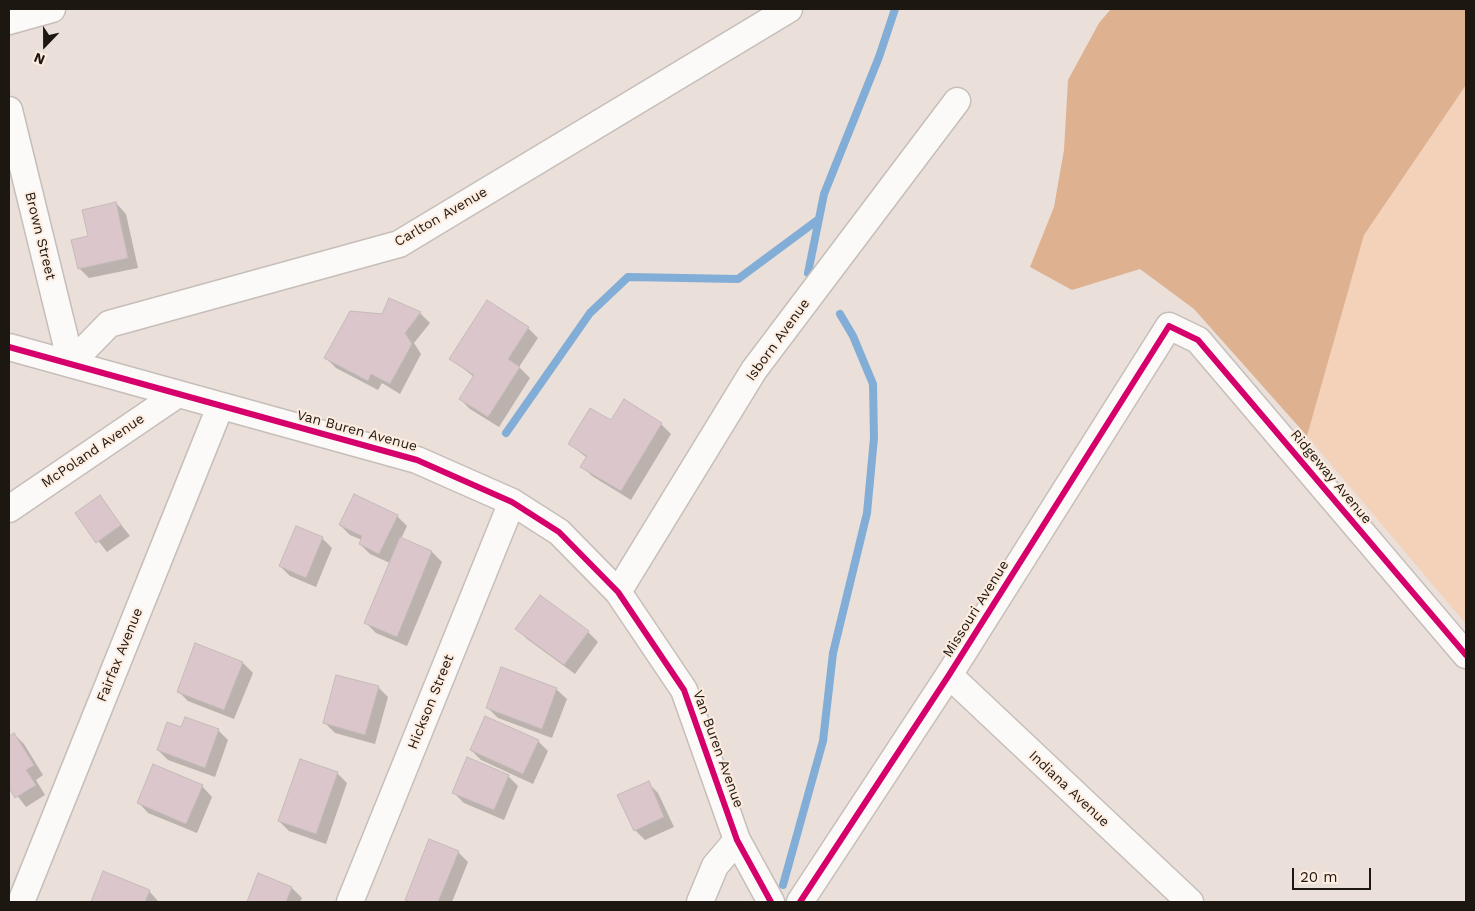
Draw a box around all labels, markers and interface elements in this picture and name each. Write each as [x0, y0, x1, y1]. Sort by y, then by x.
north arrow [20, 20, 70, 70]
text: N [32, 50, 47, 68]
street label: Carlton Avenue [392, 184, 490, 250]
street label: Brown Street [21, 190, 59, 282]
street label: Isborn Avenue [743, 296, 813, 384]
street label: Van Buren Avenue [295, 407, 419, 455]
street label: McPoland Avenue [38, 410, 148, 492]
street label: Ridgeway Avenue [1287, 427, 1375, 527]
street label: Missouri Avenue [939, 557, 1013, 661]
street label: Fairfax Avenue [93, 606, 147, 704]
street label: Hickson Street [404, 652, 458, 752]
street label: Van Buren Avenue [689, 688, 747, 810]
street label: Indiana Avenue [1025, 747, 1113, 831]
scale bar [1295, 858, 1374, 890]
text: 20 m [1300, 868, 1338, 886]

